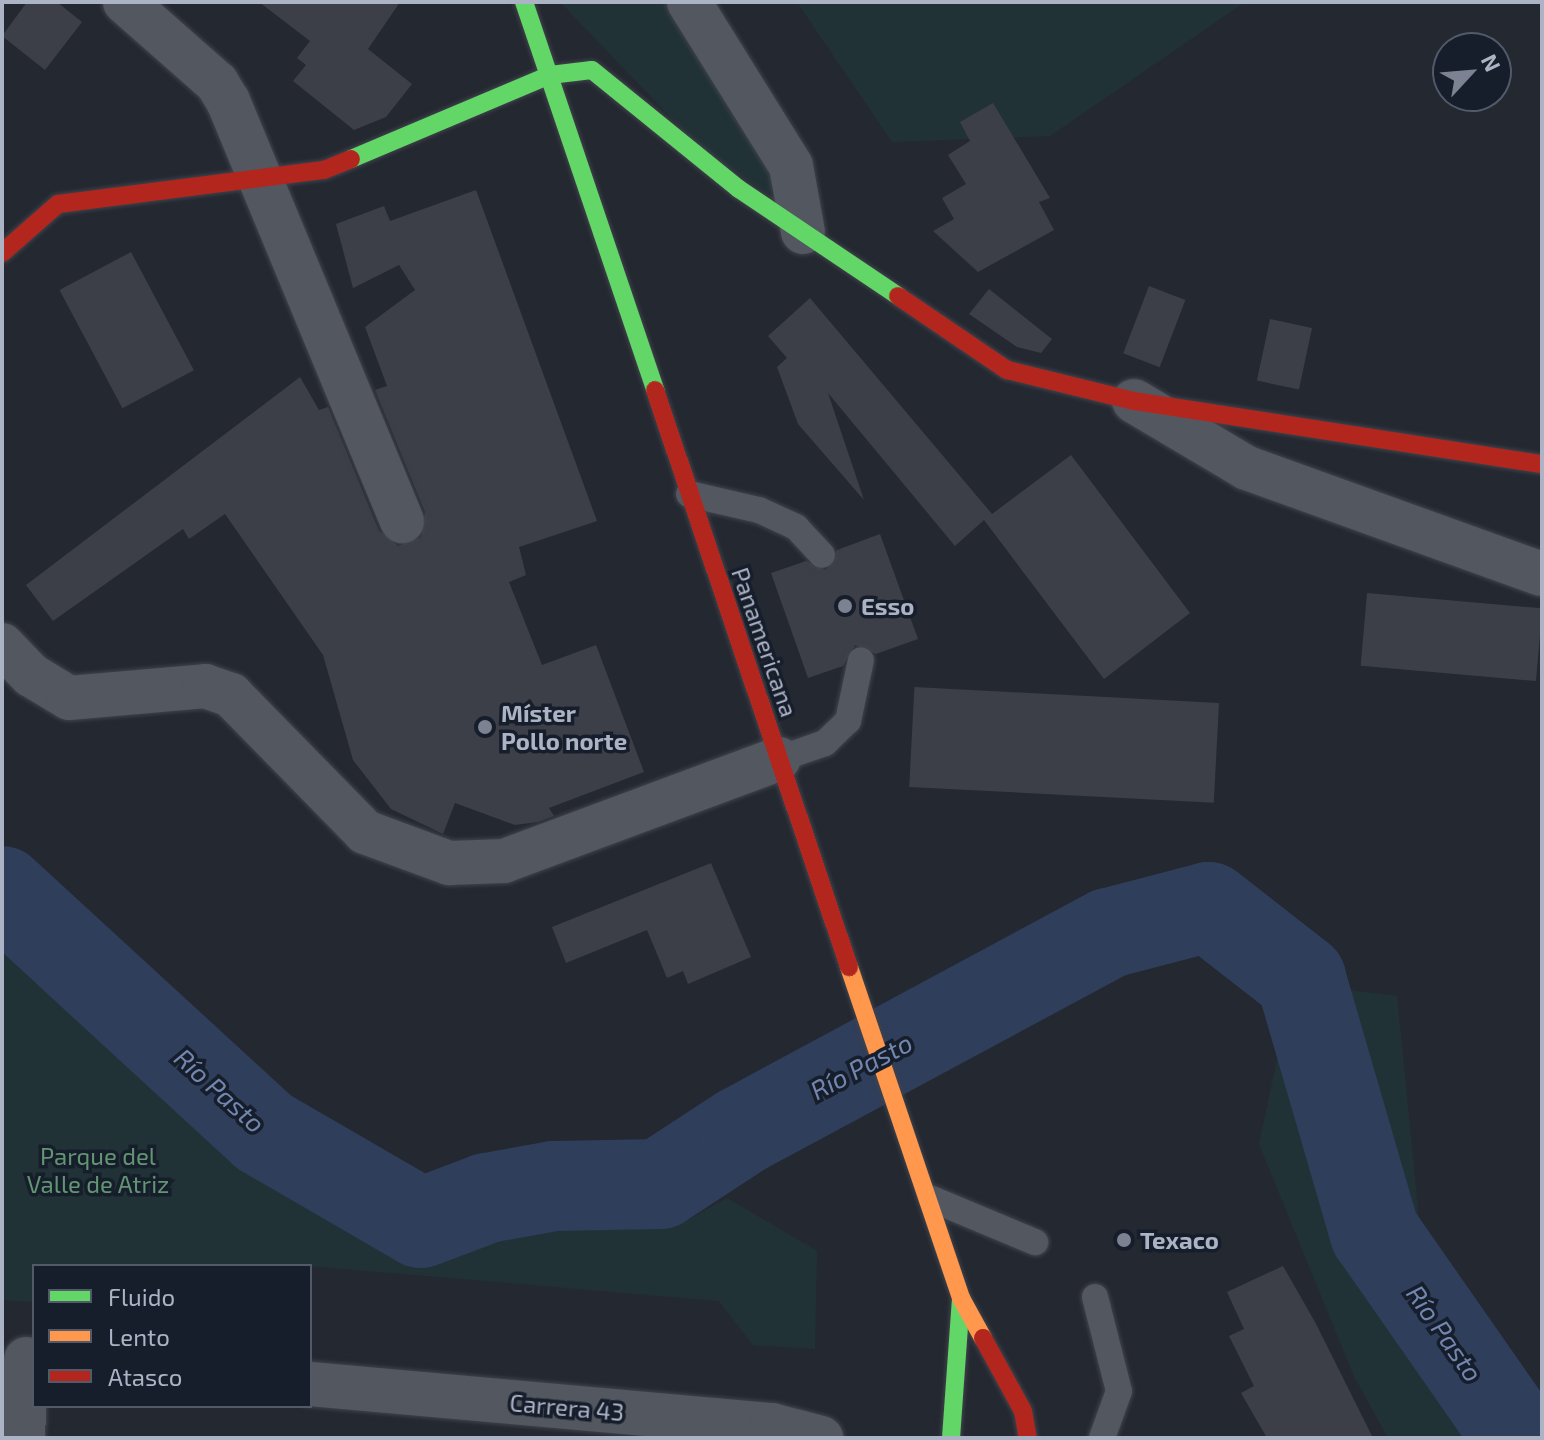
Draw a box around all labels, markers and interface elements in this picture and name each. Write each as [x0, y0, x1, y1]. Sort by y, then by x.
north arrow [1432, 32, 1512, 112]
text: N [1477, 50, 1507, 75]
street label: Panamericana [726, 564, 804, 720]
place label: Esso [861, 592, 915, 620]
marker: Esso [836, 597, 854, 615]
place label: Míster Pollo norte [501, 699, 627, 755]
marker: Míster Pollo norte [476, 718, 494, 736]
water label: Río Pasto [805, 1026, 917, 1106]
water label: Río Pasto [168, 1041, 272, 1139]
park label: Parque del Valle de Atriz [26, 1142, 170, 1198]
place label: Texaco [1140, 1226, 1219, 1254]
marker: Texaco [1115, 1231, 1133, 1249]
legend [32, 1264, 312, 1408]
water label: Río Pasto [1400, 1279, 1490, 1387]
text: Fluido [108, 1282, 175, 1311]
text: Lento [108, 1322, 170, 1351]
text: Atasco [108, 1362, 182, 1391]
street label: Carrera 43 [508, 1388, 626, 1426]

